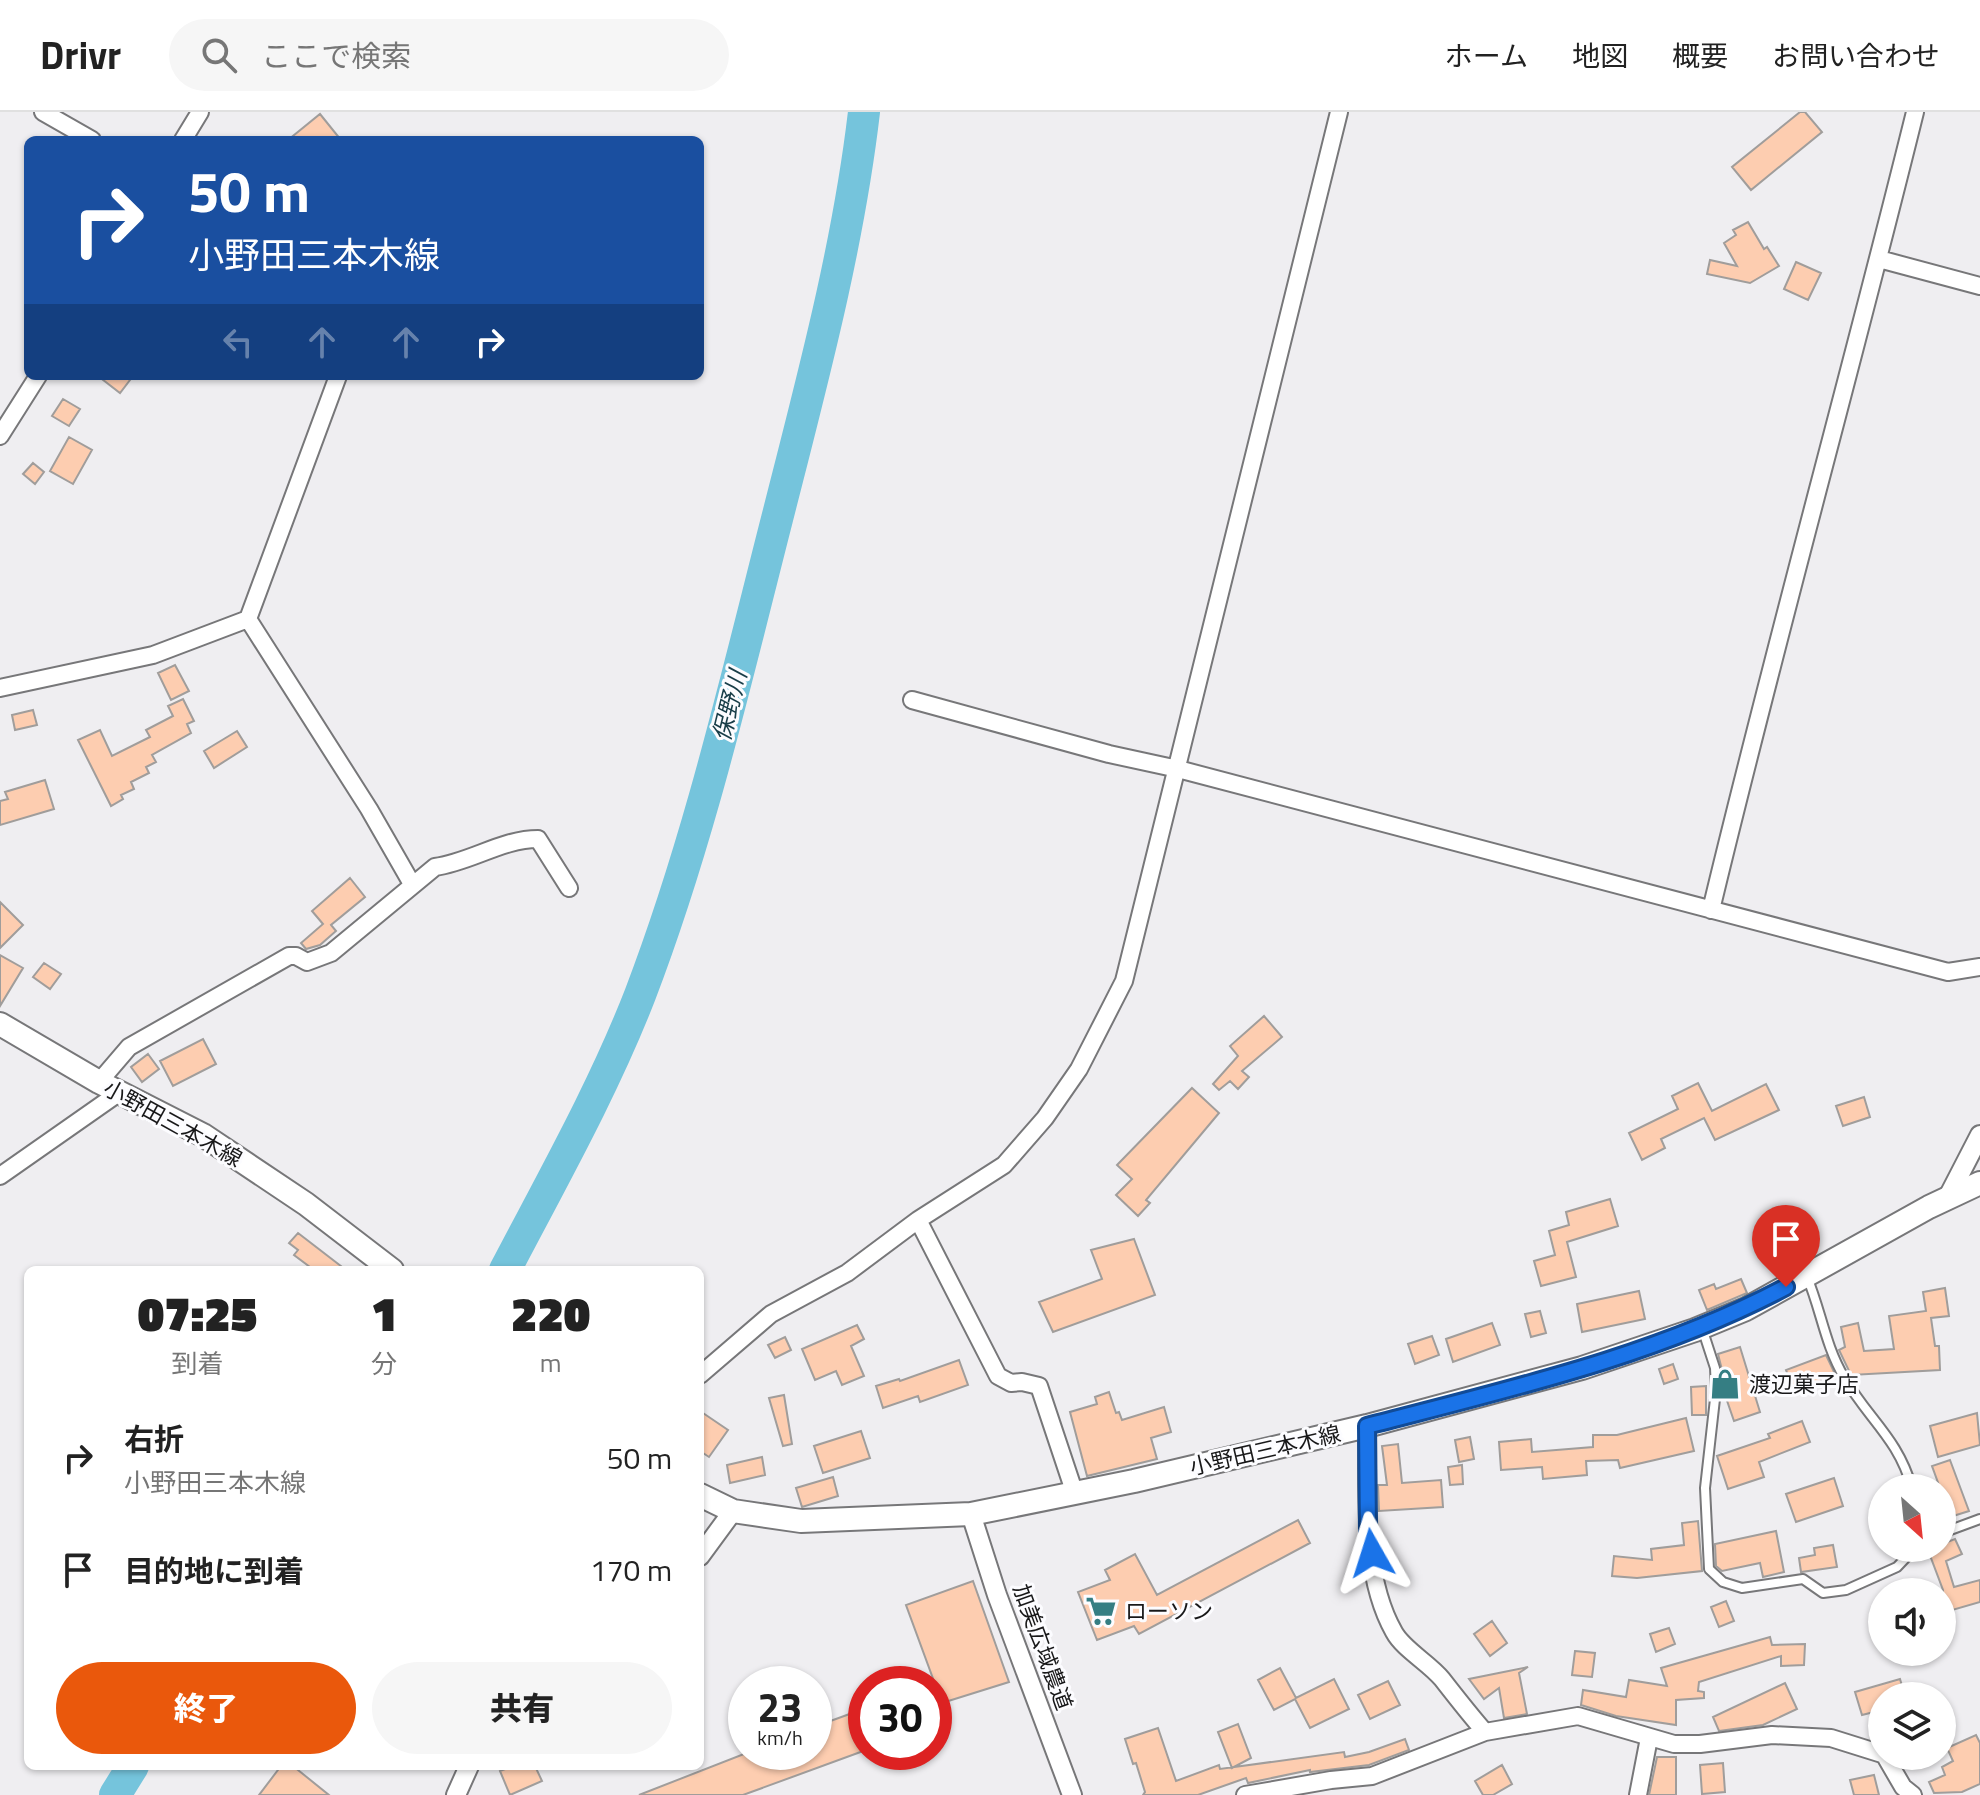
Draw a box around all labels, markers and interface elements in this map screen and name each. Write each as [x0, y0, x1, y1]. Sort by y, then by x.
search box [169, 19, 729, 91]
text: Drivr [40, 26, 121, 84]
icon: search [197, 33, 241, 77]
text: ここで検索 [261, 33, 411, 79]
text: ホーム [1445, 34, 1528, 77]
text: 地図 [1572, 34, 1628, 77]
text: 概要 [1672, 34, 1728, 77]
text: お問い合わせ [1772, 34, 1940, 77]
text: 50 m [188, 149, 310, 234]
icon: right [56, 168, 160, 272]
text: 小野田三本木線 [188, 227, 440, 282]
icon: left [216, 320, 260, 364]
icon: ahead [300, 320, 344, 364]
icon: ahead [384, 320, 428, 364]
icon: right [468, 320, 512, 364]
water label: 保野川 [703, 664, 756, 745]
street label: 小野田三本木線 [97, 1071, 249, 1175]
pin [1752, 1205, 1820, 1287]
icon: arrive [1764, 1217, 1808, 1261]
text: 07:25 [138, 1277, 257, 1350]
text: 1 [371, 1277, 397, 1350]
text: 220 [511, 1277, 590, 1350]
text: m [540, 1343, 562, 1382]
text: 到着 [171, 1344, 223, 1383]
text: 分 [371, 1344, 397, 1383]
shop icon: 渡辺菓子店 [1708, 1367, 1742, 1401]
place label: 渡辺菓子店 [1749, 1367, 1859, 1401]
text: 右折 [124, 1416, 184, 1462]
street label: 小野田三本木線 [1186, 1416, 1344, 1484]
text: 50 m [607, 1435, 672, 1481]
icon: right [56, 1436, 100, 1480]
text: 小野田三本木線 [124, 1463, 306, 1502]
north arrow [1868, 1474, 1956, 1562]
map controls [1868, 1474, 1956, 1770]
position arrow [1330, 1511, 1414, 1595]
text: 170 m [590, 1547, 672, 1593]
icon: arrive [56, 1548, 100, 1592]
text: 目的地に到着 [124, 1548, 304, 1594]
button: sound [1868, 1578, 1956, 1666]
street label: 加美広域農道 [1004, 1579, 1082, 1715]
supermarket icon: ローソン [1084, 1594, 1118, 1628]
place label: ローソン [1125, 1594, 1213, 1628]
button: 終了 [56, 1662, 356, 1754]
button: 共有 [372, 1662, 672, 1754]
speed limit sign: 30 [848, 1666, 952, 1770]
text: 23 [758, 1677, 802, 1738]
button: layers [1868, 1682, 1956, 1770]
text: km/h [757, 1722, 803, 1753]

